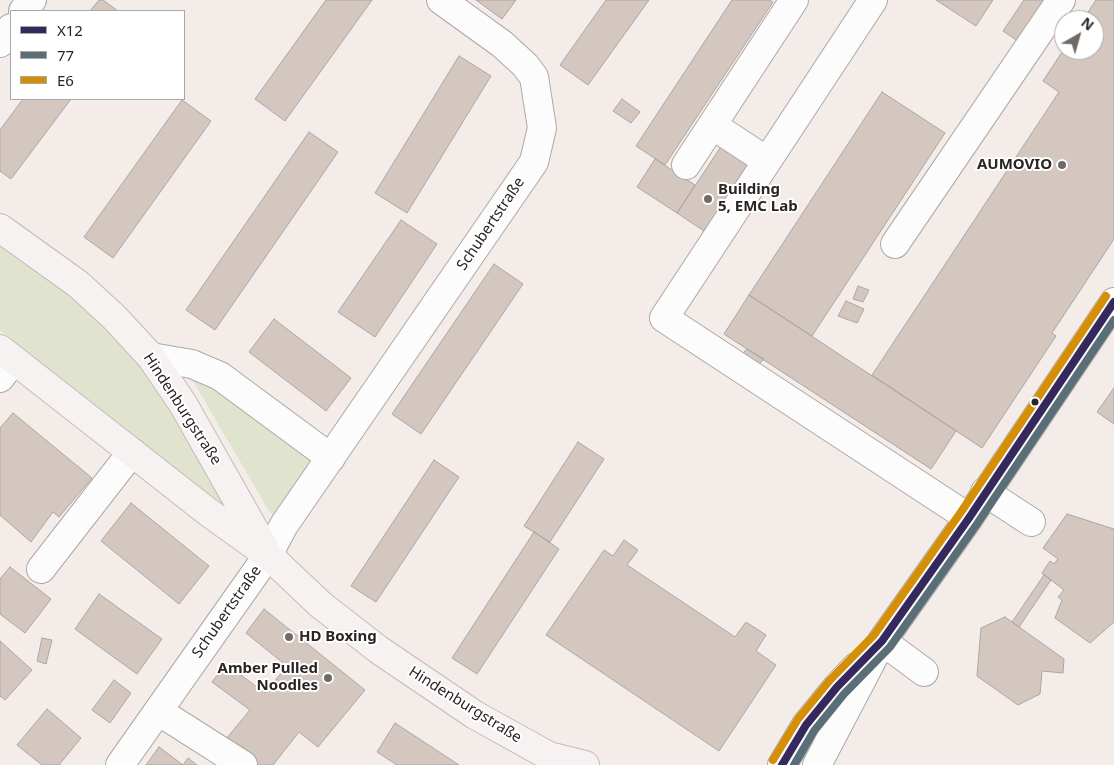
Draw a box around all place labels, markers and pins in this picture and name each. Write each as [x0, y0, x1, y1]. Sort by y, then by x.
place label: AUMOVIO [977, 156, 1052, 174]
marker: AUMOVIO [1056, 159, 1068, 171]
place label: Building 5, EMC Lab [718, 181, 798, 216]
marker: Building 5, EMC Lab [702, 193, 714, 205]
unlabelled marker [1030, 397, 1040, 407]
place label: HD Boxing [299, 628, 377, 646]
marker: HD Boxing [283, 631, 295, 643]
place label: Amber Pulled Noodles [218, 660, 318, 695]
marker: Amber Pulled Noodles [322, 672, 334, 684]

